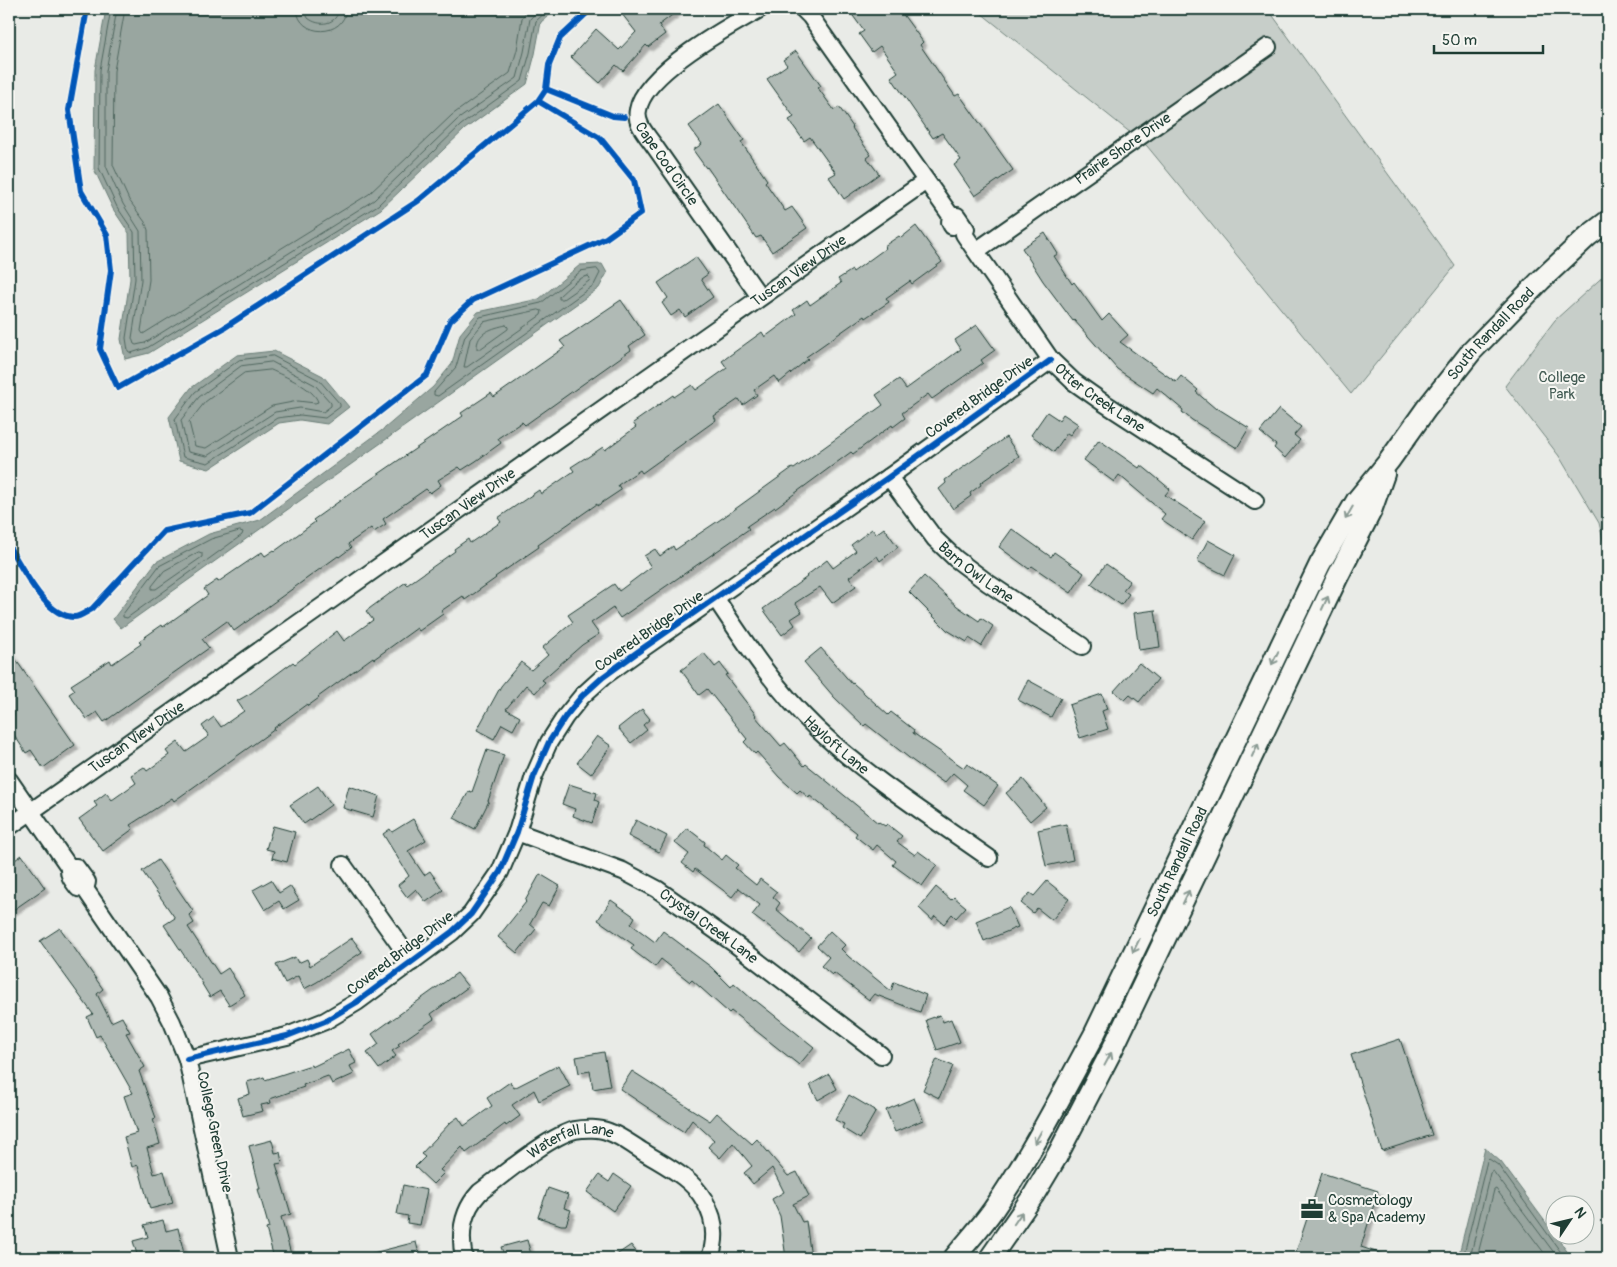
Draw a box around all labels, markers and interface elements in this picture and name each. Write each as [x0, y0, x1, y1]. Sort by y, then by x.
scale bar [1434, 22, 1543, 54]
text: 50 m [1442, 31, 1477, 50]
street label: Prairie Shore Drive [1071, 108, 1175, 189]
street label: Cape Cod Circle [630, 119, 702, 210]
street label: Tuscan View Drive [747, 231, 851, 311]
street label: South Randall Road [1443, 283, 1539, 384]
street label: Covered Bridge Drive [922, 352, 1037, 443]
street label: Otter Creek Lane [1050, 359, 1149, 437]
park label: College Park [1539, 368, 1586, 404]
street label: Tuscan View Drive [416, 464, 520, 545]
one-way arrow [1344, 506, 1354, 520]
street label: Barn Owl Lane [934, 538, 1017, 608]
street label: Covered Bridge Drive [591, 586, 708, 676]
one-way arrow [1320, 596, 1330, 611]
one-way arrow [1270, 650, 1279, 665]
street label: Tuscan View Drive [85, 697, 189, 778]
street label: Hayloft Lane [799, 712, 873, 779]
one-way arrow [1251, 743, 1260, 758]
street label: South Randall Road [1143, 804, 1212, 920]
street label: Crystal Creek Lane [655, 885, 762, 969]
one-way arrow [1181, 890, 1191, 905]
street label: Covered Bridge Drive [343, 907, 458, 1000]
one-way arrow [1131, 938, 1140, 953]
one-way arrow [1103, 1052, 1113, 1067]
street label: College Green Drive [192, 1070, 237, 1195]
street label: Waterfall Lane [524, 1120, 617, 1163]
one-way arrow [1033, 1129, 1043, 1143]
place label: Cosmetology & Spa Academy [1328, 1191, 1426, 1227]
north arrow [1544, 1194, 1594, 1244]
office icon: Cosmetology & Spa Academy [1299, 1196, 1325, 1222]
text: N [1571, 1204, 1590, 1222]
one-way arrow [1013, 1211, 1023, 1225]

